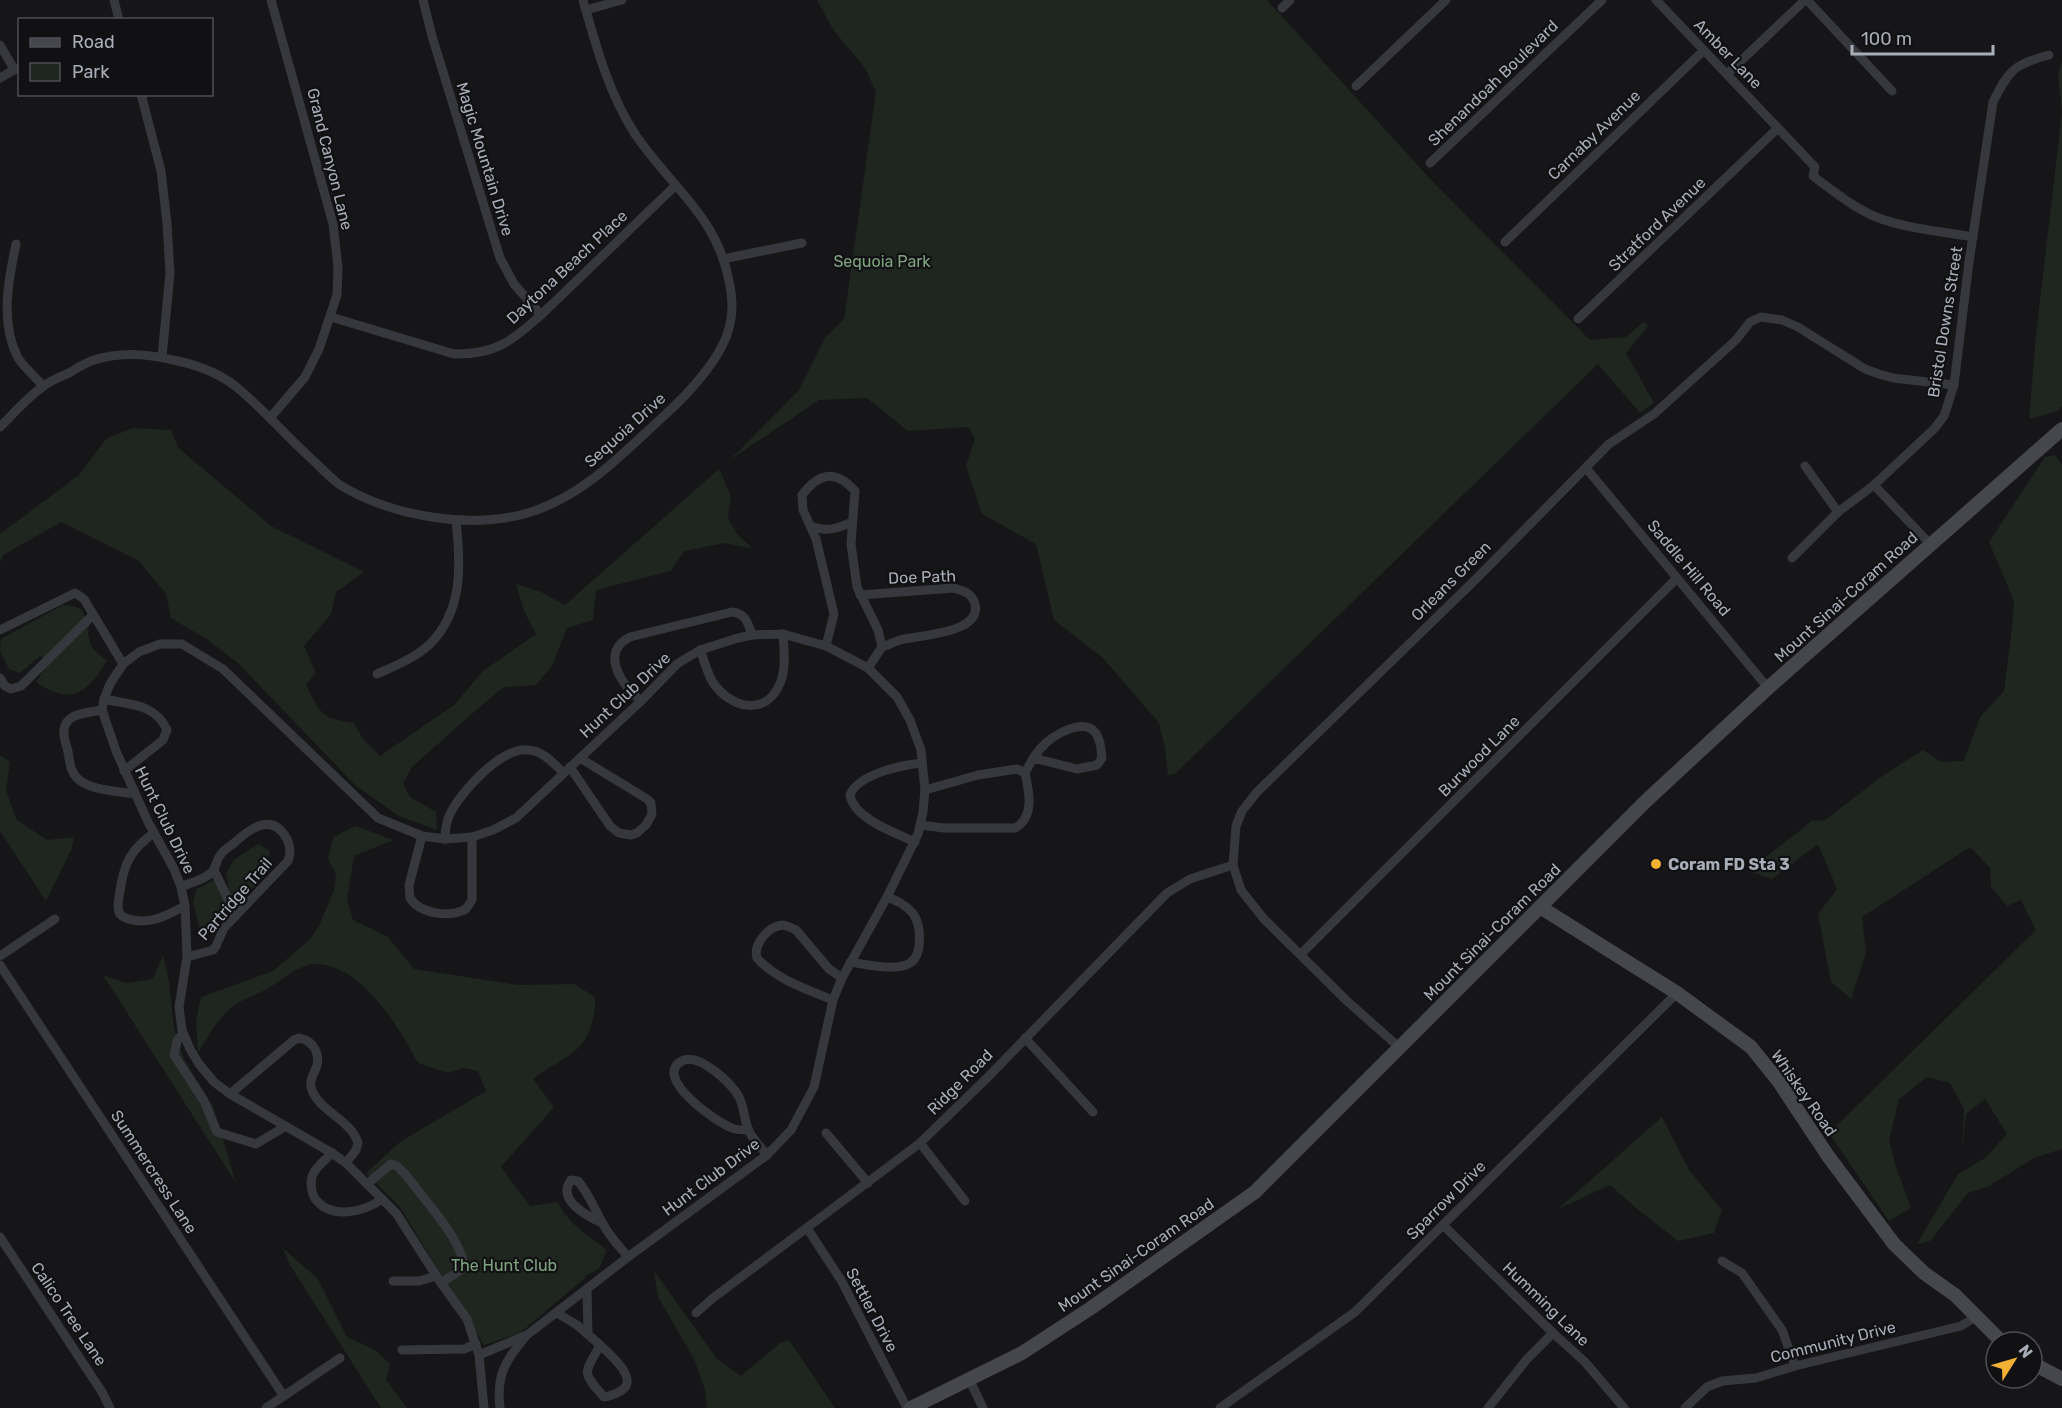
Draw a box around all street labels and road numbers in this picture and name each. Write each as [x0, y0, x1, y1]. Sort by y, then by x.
street label: Amber Lane [1690, 15, 1766, 93]
street label: Shenandoah Boulevard [1424, 16, 1562, 150]
street label: Magic Mountain Drive [453, 80, 517, 238]
street label: Grand Canyon Lane [303, 86, 357, 232]
street label: Carnaby Avenue [1544, 86, 1644, 184]
street label: Stratford Avenue [1605, 173, 1709, 275]
street label: Daytona Beach Place [503, 206, 631, 328]
street label: Bristol Downs Street [1924, 245, 1966, 399]
street label: Sequoia Drive [581, 389, 669, 471]
street label: Saddle Hill Road [1643, 516, 1735, 620]
street label: Mount Sinai-Coram Road [1771, 528, 1921, 666]
street label: Orleans Green [1407, 537, 1495, 625]
street label: Doe Path [888, 566, 956, 588]
street label: Hunt Club Drive [576, 648, 674, 742]
street label: Burwood Lane [1434, 711, 1524, 801]
street label: Hunt Club Drive [131, 763, 199, 877]
street label: Partridge Trail [194, 854, 276, 944]
street label: Mount Sinai-Coram Road [1420, 860, 1564, 1004]
street label: Ridge Road [924, 1046, 996, 1118]
street label: Whiskey Road [1767, 1046, 1841, 1140]
street label: Summercress Lane [107, 1107, 201, 1237]
street label: Hunt Club Drive [659, 1134, 763, 1220]
street label: Sparrow Drive [1402, 1156, 1490, 1244]
street label: Mount Sinai-Coram Road [1054, 1194, 1218, 1316]
street label: Humming Lane [1499, 1258, 1593, 1350]
street label: Calico Tree Lane [27, 1259, 111, 1369]
street label: Settler Drive [842, 1265, 902, 1355]
street label: Community Drive [1768, 1317, 1898, 1367]

